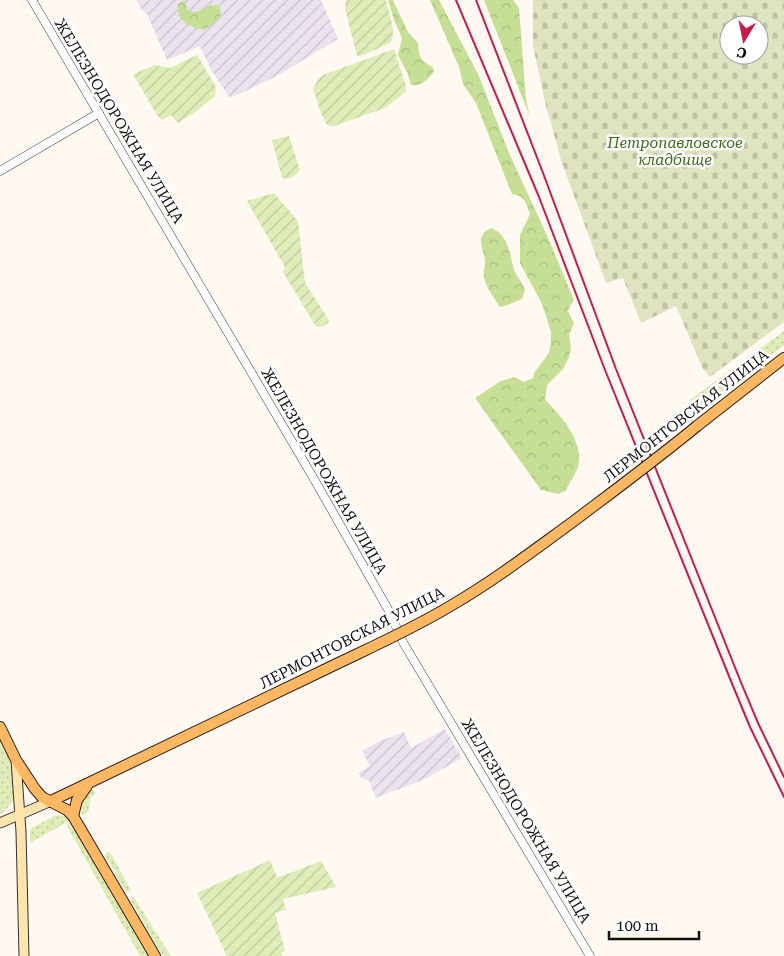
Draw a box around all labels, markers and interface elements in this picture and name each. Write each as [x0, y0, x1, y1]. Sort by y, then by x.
street label: ЖЕЛЕЗНОДОРОЖНАЯ УЛИЦА [51, 15, 188, 227]
north arrow [719, 15, 769, 65]
text: С [735, 44, 748, 62]
park label: Петропавловское кладбище [606, 134, 743, 169]
street label: ЛЕРМОНТОВСКАЯ УЛИЦА [600, 345, 773, 486]
street label: ЖЕЛЕЗНОДОРОЖНАЯ УЛИЦА [257, 364, 391, 578]
street label: ЛЕРМОНТОВСКАЯ УЛИЦА [257, 583, 448, 693]
street label: ЖЕЛЕЗНОДОРОЖНАЯ УЛИЦА [458, 715, 595, 927]
scale bar [609, 908, 699, 940]
text: 100 m [616, 917, 659, 935]

